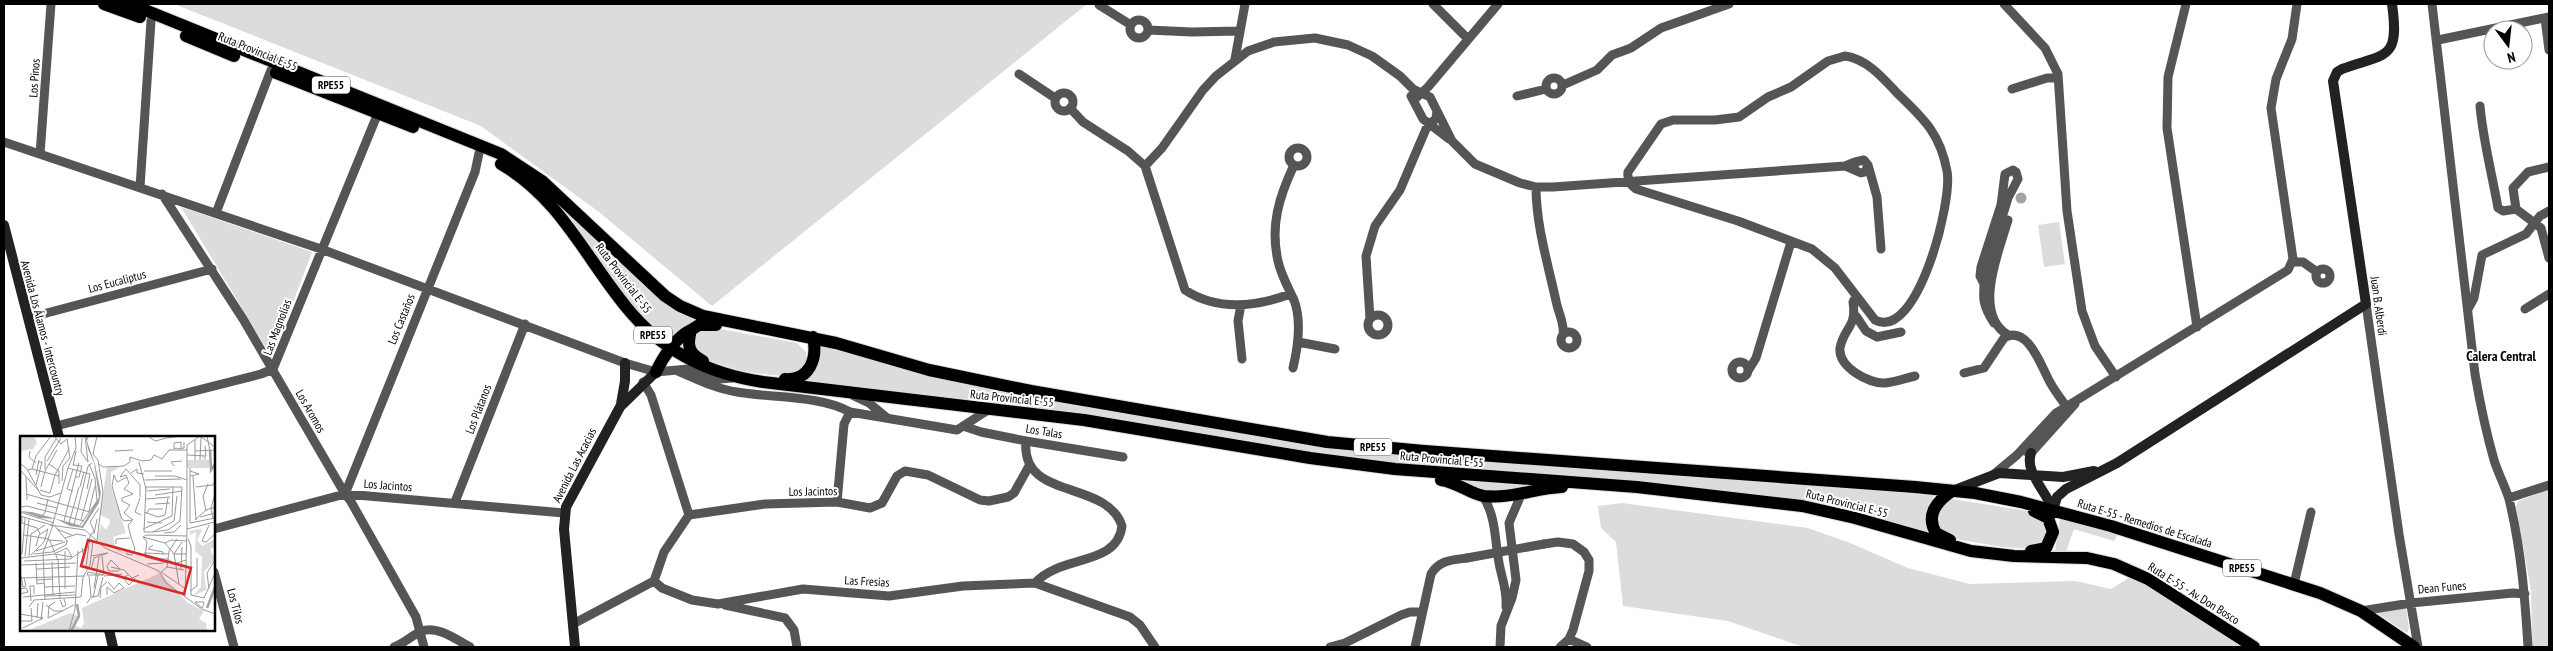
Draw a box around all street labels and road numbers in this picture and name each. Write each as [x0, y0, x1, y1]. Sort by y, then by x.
street label: Ruta Provincial E-55 [216, 28, 300, 74]
street label: Los Pinos [25, 58, 43, 98]
road number: RPE55 [312, 76, 350, 94]
street label: Ruta Provincial E-55 [593, 240, 655, 316]
street label: Avenida Los Álamos - Intercountry [18, 259, 68, 398]
street label: Los Eucaliptus [87, 266, 147, 296]
street label: Juan B. Alberdi [2367, 274, 2391, 337]
street label: Los Castaños [384, 292, 418, 346]
street label: Las Magnolias [260, 297, 294, 357]
road number: RPE55 [634, 326, 672, 344]
street label: Los Plátanos [462, 382, 494, 436]
street label: Ruta Provincial E-55 [969, 386, 1055, 410]
street label: Los Aromos [293, 387, 329, 435]
street label: Los Talas [1025, 421, 1063, 441]
street label: Avenida Las Acacias [549, 425, 599, 505]
road number: RPE55 [1354, 438, 1392, 456]
street label: Ruta Provincial E-55 [1399, 448, 1485, 470]
street label: Los Jacintos [363, 476, 413, 494]
street label: Los Jacintos [789, 483, 837, 499]
street label: Ruta Provincial E-55 [1804, 486, 1890, 520]
street label: Ruta E-55 - Remedios de Escalada [2076, 495, 2214, 551]
street label: Ruta E-55 - Av. Don Bosco [2146, 559, 2242, 627]
road number: RPE55 [2223, 560, 2261, 576]
street label: Las Fresias [844, 572, 890, 590]
street label: Dean Funes [2417, 577, 2467, 597]
street label: Los Tilos [224, 587, 248, 625]

